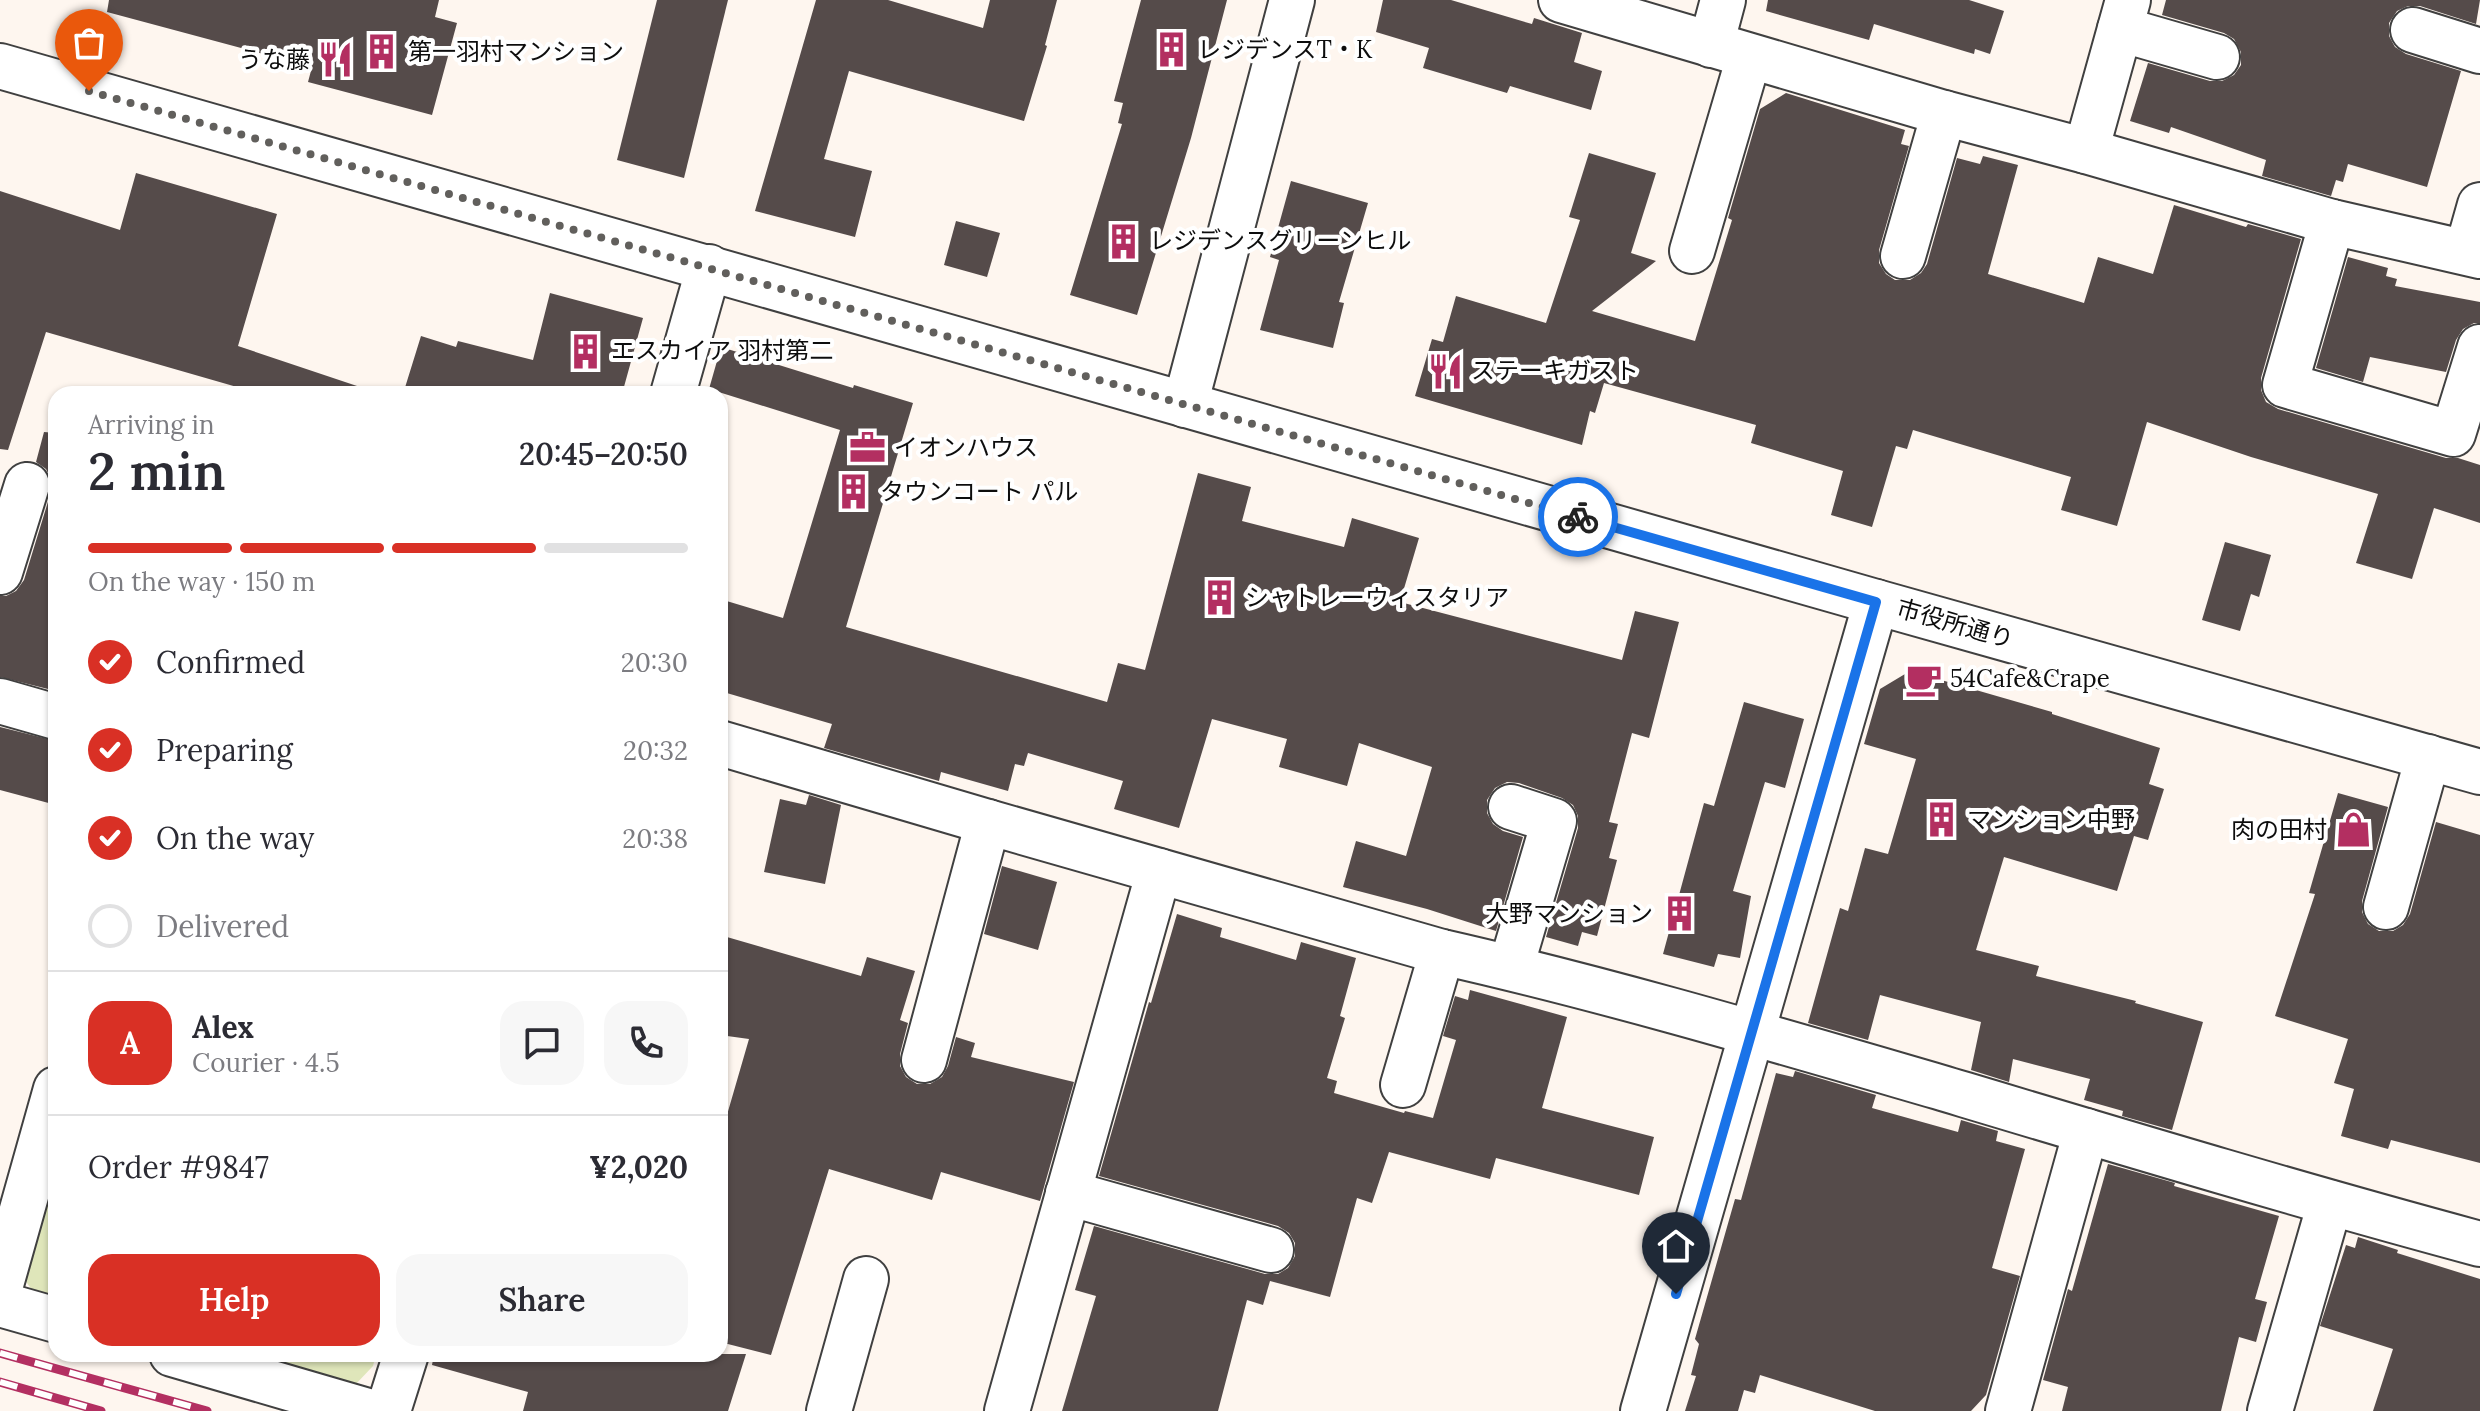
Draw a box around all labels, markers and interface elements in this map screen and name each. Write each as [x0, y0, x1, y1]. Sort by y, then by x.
pin [55, 9, 123, 91]
icon: bag [67, 21, 111, 65]
building icon: レジデンスT・K [1152, 31, 1190, 69]
building icon: 第一羽村マンション [363, 33, 401, 71]
place label: レジデンスT・K [1197, 34, 1373, 65]
place label: 第一羽村マンション [408, 36, 624, 67]
restaurant icon: うな藤 [317, 41, 355, 79]
place label: うな藤 [238, 44, 310, 75]
building icon: レジデンスグリーンヒル [1104, 222, 1142, 260]
place label: レジデンスグリーンヒル [1149, 225, 1411, 256]
building icon: エスカイア 羽村第二 [566, 332, 604, 370]
place label: エスカイア 羽村第二 [611, 335, 833, 366]
restaurant icon: ステーキガスト [1426, 352, 1464, 390]
place label: ステーキガスト [1471, 355, 1639, 386]
text: Arriving in [88, 408, 215, 441]
office icon: イオンハウス [849, 429, 887, 467]
place label: イオンハウス [894, 432, 1038, 463]
text: 20:45–20:50 [519, 435, 688, 473]
text: 2 min [88, 438, 226, 504]
building icon: タウンコート パル [835, 473, 873, 511]
place label: タウンコート パル [880, 476, 1078, 507]
courier [1538, 477, 1618, 557]
icon: bike [1556, 495, 1600, 539]
text: On the way · 150 m [88, 565, 315, 598]
building icon: シャトレーウィスタリア [1200, 579, 1238, 617]
place label: シャトレーウィスタリア [1245, 582, 1509, 613]
street label: 市役所通り [1893, 592, 2017, 655]
icon: check [88, 640, 132, 684]
text: Confirmed [156, 643, 305, 681]
text: 20:30 [621, 646, 688, 679]
cafe icon: 54Cafe&Crape [1905, 660, 1943, 698]
place label: 54Cafe&Crape [1950, 663, 2110, 694]
icon: check [88, 728, 132, 772]
text: Preparing [156, 731, 293, 769]
text: 20:32 [623, 734, 688, 767]
building icon: マンション中野 [1922, 801, 1960, 839]
place label: マンション中野 [1967, 804, 2135, 835]
shop icon: 肉の田村 [2334, 811, 2372, 849]
place label: 肉の田村 [2231, 814, 2327, 845]
icon: check [88, 816, 132, 860]
text: On the way [156, 819, 314, 857]
text: 20:38 [622, 822, 688, 855]
building icon: 大野マンション [1660, 895, 1698, 933]
place label: 大野マンション [1485, 898, 1653, 929]
text: Delivered [156, 907, 289, 945]
button: chat [500, 1001, 584, 1085]
button: phone [604, 1001, 688, 1085]
text: Alex [192, 1008, 254, 1046]
text: A [120, 1024, 140, 1062]
text: Courier · 4.5 [192, 1046, 340, 1079]
text: Order #9847 [88, 1148, 269, 1186]
text: ¥2,020 [589, 1148, 688, 1186]
pin [1642, 1212, 1710, 1294]
icon: home [1654, 1224, 1698, 1268]
button: Help [88, 1254, 380, 1346]
button: Share [396, 1254, 688, 1346]

